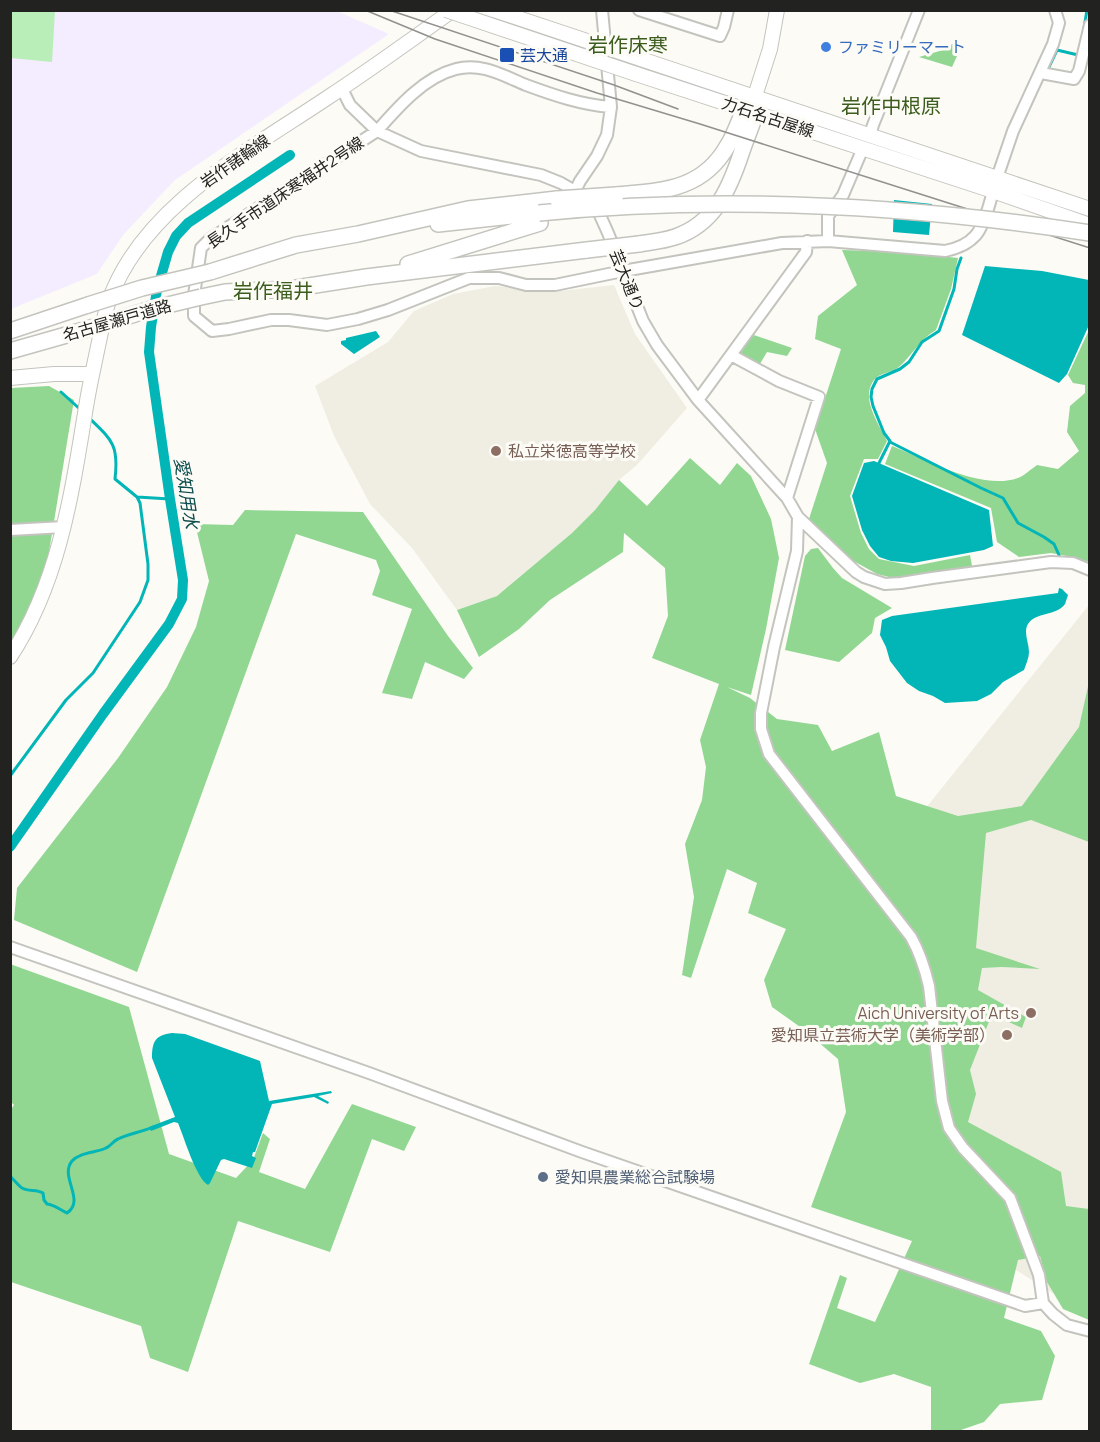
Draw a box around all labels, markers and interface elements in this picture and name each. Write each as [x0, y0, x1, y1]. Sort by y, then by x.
district label: 岩作床寒 [588, 31, 668, 58]
place label: ファミリーマート [838, 36, 966, 58]
marker: ファミリーマート [819, 40, 833, 54]
place label: 芸大通 [520, 44, 568, 66]
marker: 芸大通 [498, 46, 516, 64]
street label: 力石名古屋線 [719, 92, 817, 142]
district label: 岩作中根原 [841, 92, 941, 119]
street label: 岩作諸輪線 [196, 129, 274, 193]
street label: 長久手市道床寒福井2号線 [202, 131, 368, 253]
street label: 芸大通り [605, 246, 649, 314]
district label: 岩作福井 [233, 277, 313, 304]
street label: 名古屋瀬戸道路 [60, 294, 174, 346]
place label: 私立栄徳高等学校 [508, 440, 636, 462]
marker: 私立栄徳高等学校 [489, 444, 503, 458]
water label: 愛知用水 [170, 456, 205, 532]
place label: Aich University of Arts [857, 1002, 1019, 1024]
marker: Aich University of Arts [1024, 1006, 1038, 1020]
place label: 愛知県立芸術大学（美術学部） [771, 1024, 995, 1046]
marker: 愛知県立芸術大学（美術学部） [1000, 1028, 1014, 1042]
place label: 愛知県農業総合試験場 [555, 1166, 715, 1188]
marker: 愛知県農業総合試験場 [536, 1170, 550, 1184]

